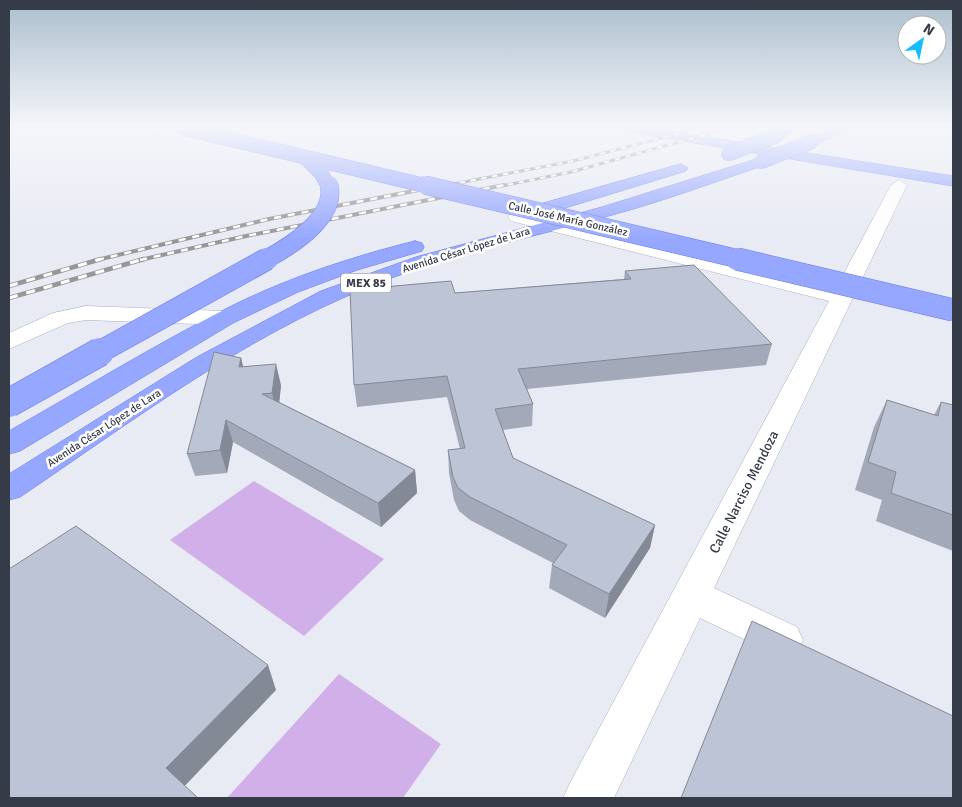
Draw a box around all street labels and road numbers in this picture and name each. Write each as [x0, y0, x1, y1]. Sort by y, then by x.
street label: Calle José María González [507, 199, 629, 239]
street label: Avenida César López de Lara [400, 224, 532, 276]
road number: MEX 85 [341, 274, 391, 292]
street label: Avenida César López de Lara [45, 386, 164, 470]
street label: Calle Narciso Mendoza [706, 428, 782, 556]

